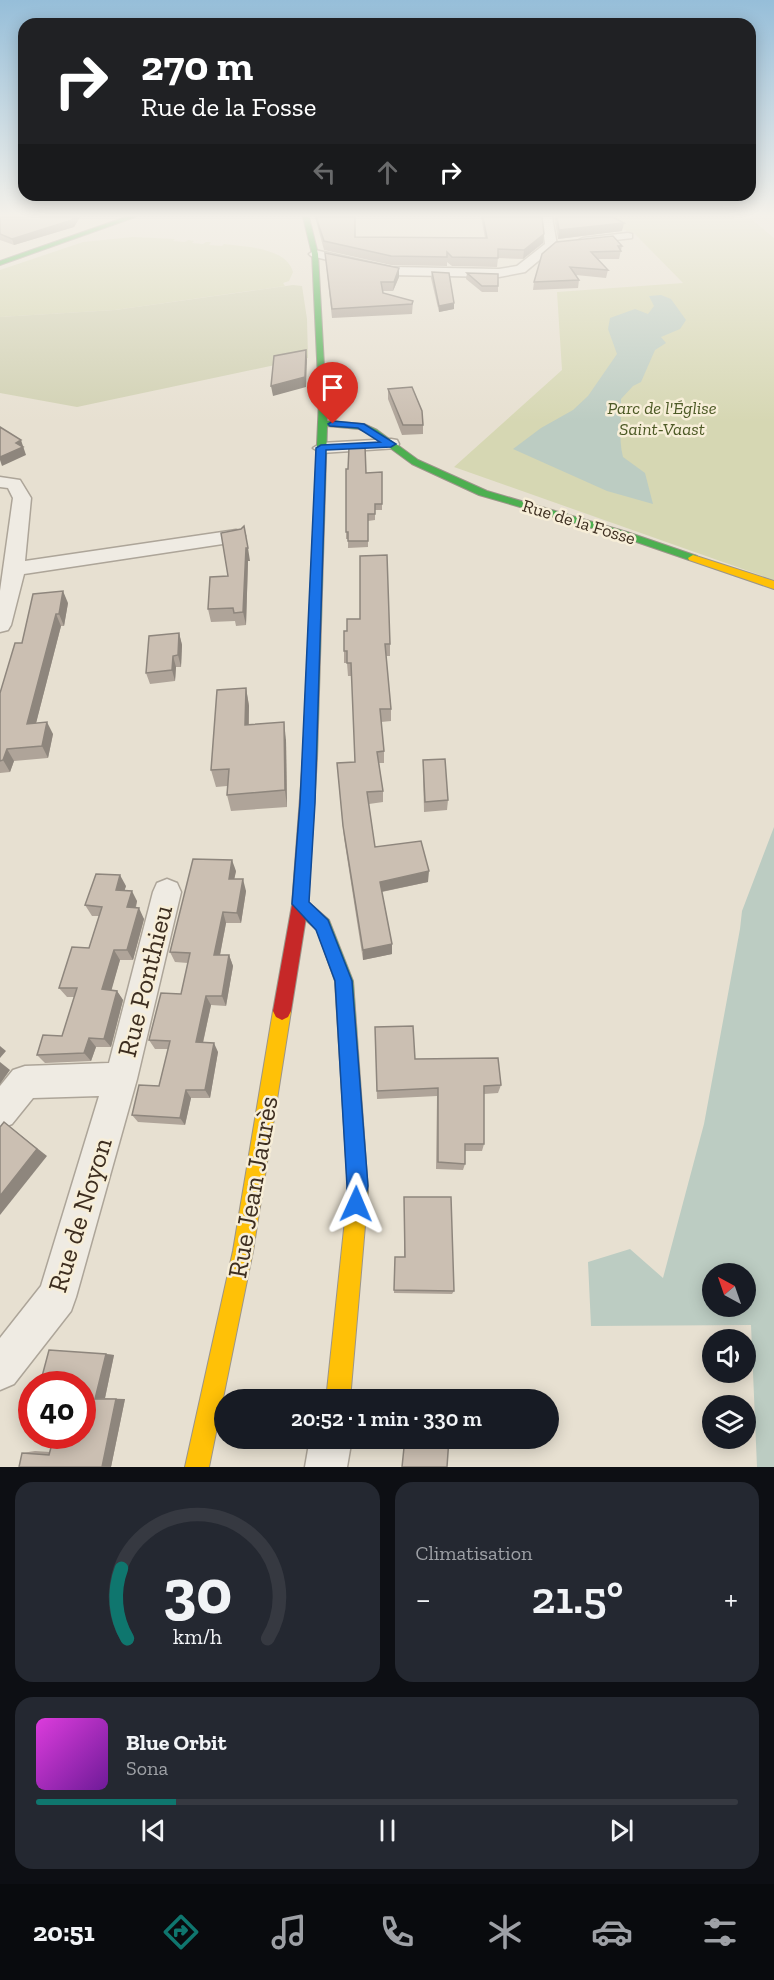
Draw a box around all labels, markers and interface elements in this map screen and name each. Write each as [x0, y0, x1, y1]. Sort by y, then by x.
text: 270 m [141, 40, 253, 91]
icon: right [42, 42, 120, 120]
text: Rue de la Fosse [141, 91, 316, 123]
icon: left [308, 156, 341, 189]
icon: ahead [371, 156, 404, 189]
icon: right [434, 156, 467, 189]
pin [307, 362, 358, 424]
icon: arrive [316, 371, 349, 404]
park label: Parc de l'Église Saint-Vaast [607, 397, 717, 440]
street label: Rue de la Fosse [520, 494, 638, 550]
street label: Rue Ponthieu [111, 902, 179, 1060]
street label: Rue Jean Jaurès [221, 1094, 285, 1280]
street label: Rue de Noyon [41, 1133, 119, 1296]
position arrow [324, 1172, 388, 1236]
north arrow [702, 1263, 756, 1317]
map controls [702, 1263, 756, 1449]
button: sound [702, 1329, 756, 1383]
speed limit sign: 40 [18, 1371, 96, 1449]
button: layers [702, 1395, 756, 1449]
text: 20:52 · 1 min · 330 m [291, 1405, 482, 1432]
text: Climatisation [416, 1541, 532, 1565]
text: 30 [163, 1554, 232, 1629]
text: 21.5° [532, 1571, 623, 1625]
text: − [416, 1579, 431, 1618]
text: + [724, 1579, 738, 1618]
text: km/h [173, 1624, 222, 1649]
text: Blue Orbit [126, 1729, 226, 1756]
text: Sona [126, 1756, 168, 1780]
icon: previous [137, 1814, 170, 1847]
icon: pause [371, 1814, 404, 1847]
icon: next [605, 1814, 638, 1847]
icon: directions [160, 1911, 202, 1953]
icon: music [268, 1911, 310, 1953]
icon: phone [376, 1911, 418, 1953]
icon: climate [484, 1911, 526, 1953]
icon: car [591, 1911, 633, 1953]
icon: filters [699, 1911, 741, 1953]
text: 20:51 [33, 1916, 95, 1948]

